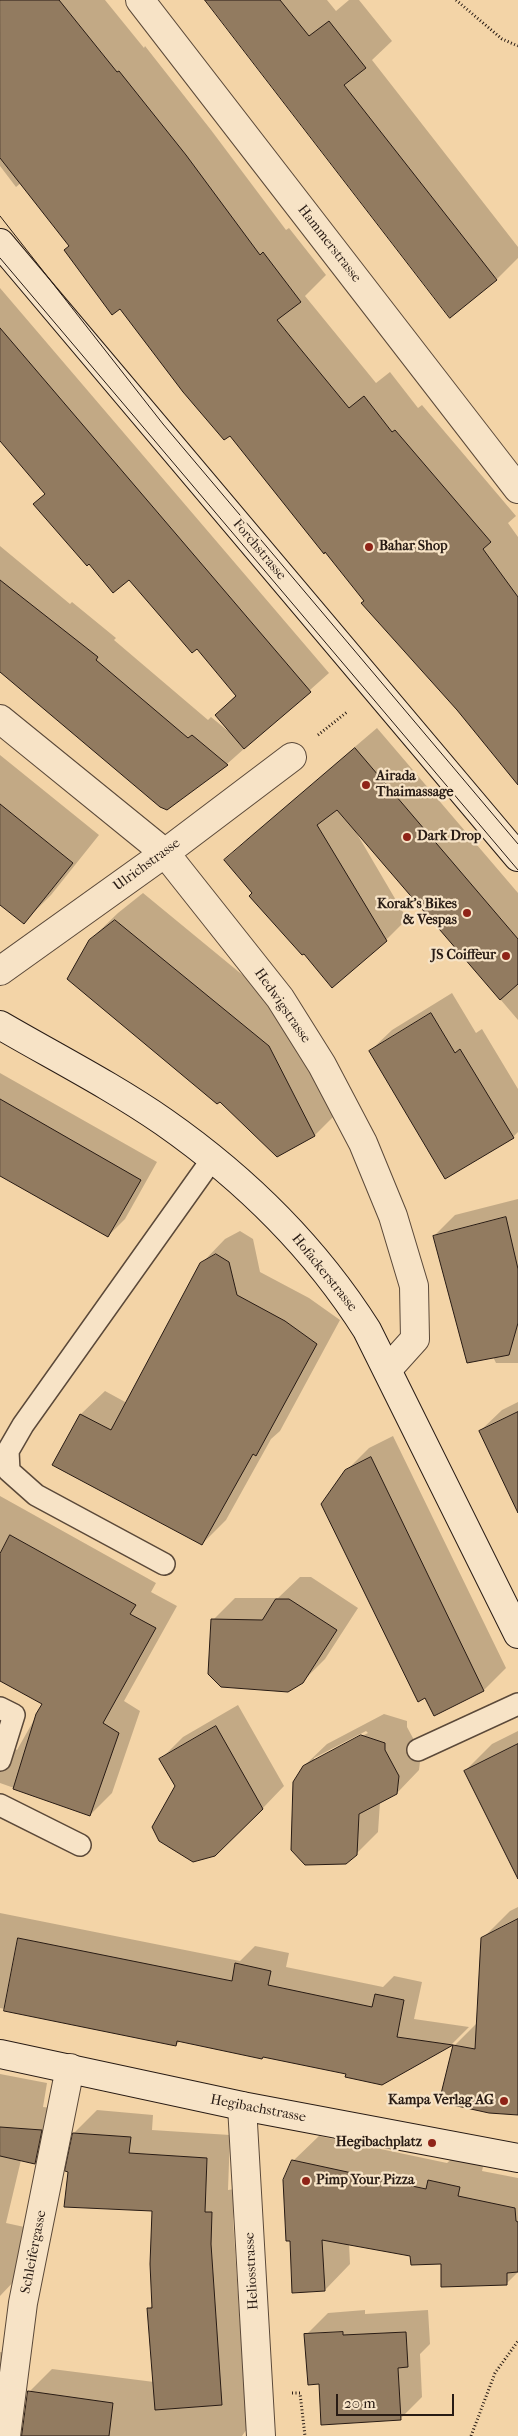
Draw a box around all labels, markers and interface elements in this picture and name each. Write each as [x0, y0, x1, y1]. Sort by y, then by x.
street label: Hammerstrasse [294, 202, 364, 286]
street label: Forchstrasse [229, 516, 289, 584]
place label: Bahar Shop [379, 539, 448, 555]
marker: Bahar Shop [363, 541, 375, 553]
place label: Airada Thaimassage [376, 769, 454, 802]
marker: Airada Thaimassage [360, 779, 372, 791]
place label: Dark Drop [417, 829, 481, 845]
marker: Dark Drop [401, 831, 413, 843]
street label: Ulrichstrasse [110, 835, 184, 895]
place label: Korak's Bikes & Vespas [377, 897, 457, 930]
marker: Korak's Bikes & Vespas [461, 907, 473, 919]
place label: JS Coiffeur [431, 948, 496, 964]
marker: JS Coiffeur [500, 950, 512, 962]
street label: Hedwigstrasse [250, 965, 314, 1047]
street label: Hofackerstrasse [288, 1231, 360, 1315]
street label: Hegibachstrasse [209, 2091, 307, 2127]
place label: Kampa Verlag AG [388, 2093, 494, 2109]
marker: Kampa Verlag AG [498, 2095, 510, 2107]
place label: Hegibachplatz [336, 2135, 422, 2151]
marker: Hegibachplatz [426, 2137, 438, 2149]
place label: Pimp Your Pizza [316, 2173, 414, 2189]
marker: Pimp Your Pizza [300, 2175, 312, 2187]
street label: Schleifergasse [18, 2209, 50, 2295]
street label: Heliosstrasse [242, 2232, 262, 2310]
scale bar [338, 2384, 456, 2416]
text: 20 m [344, 2394, 376, 2412]

